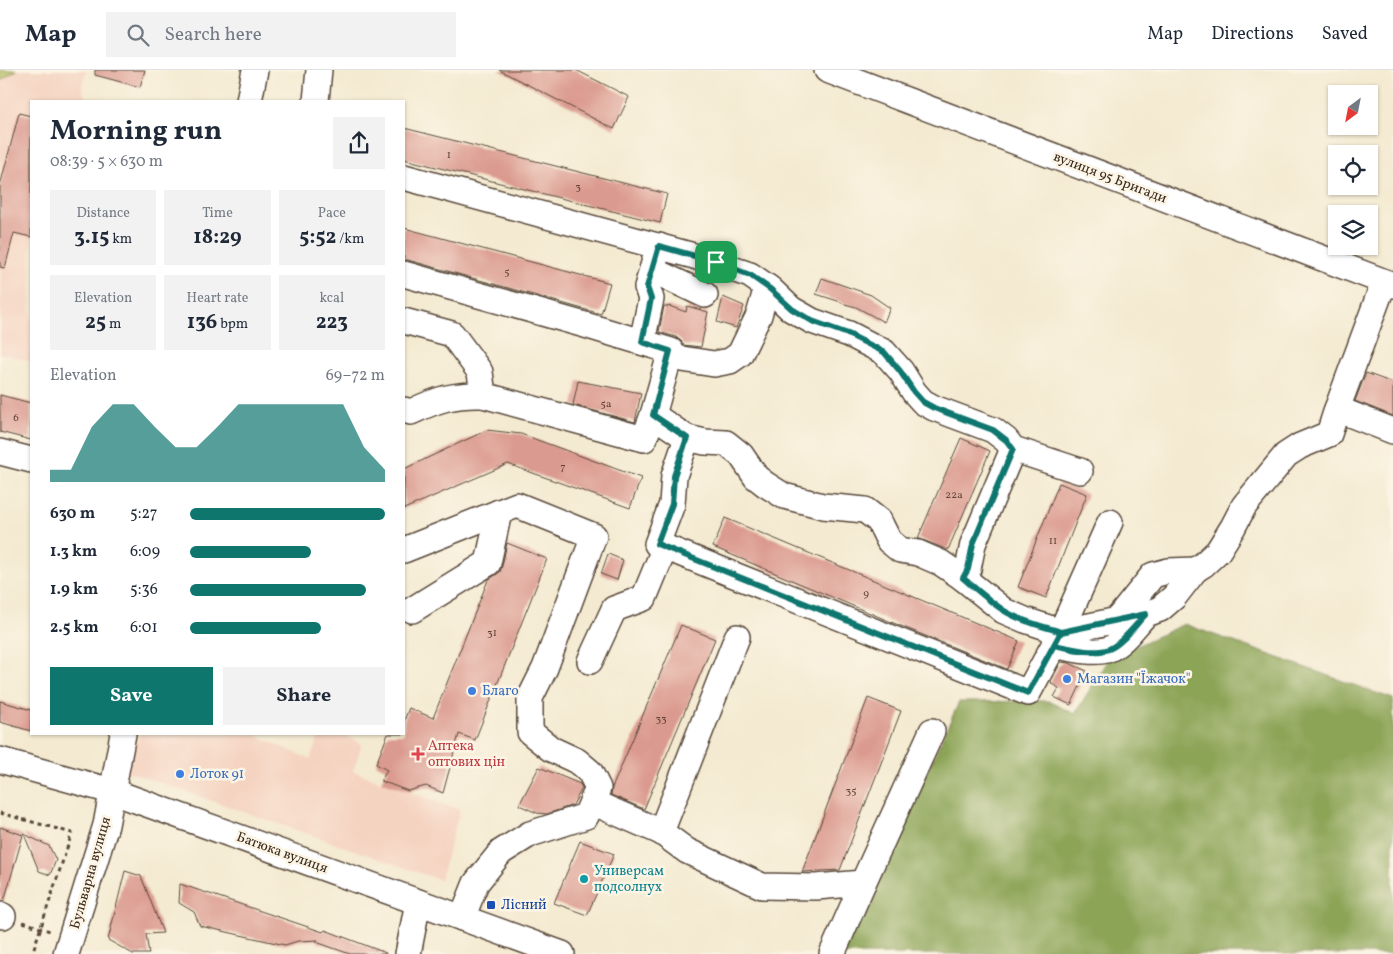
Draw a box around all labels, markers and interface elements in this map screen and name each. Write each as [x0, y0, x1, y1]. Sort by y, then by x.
search box [106, 12, 456, 57]
text: Map [25, 18, 76, 52]
icon: search [124, 21, 152, 49]
text: Search here [164, 22, 262, 48]
text: Map [1147, 22, 1183, 47]
text: Directions [1211, 22, 1294, 47]
text: Saved [1322, 22, 1368, 47]
north arrow [1328, 85, 1378, 135]
map controls [1328, 85, 1378, 255]
text: Morning run [50, 112, 222, 151]
button: share [333, 117, 385, 169]
button: locate [1328, 145, 1378, 195]
house number: 1 [447, 148, 451, 163]
street label: вулиця 95 Бригади [1051, 148, 1170, 209]
text: 08:39 · 5 × 630 m [50, 151, 163, 173]
house number: 3 [575, 180, 581, 195]
text: Distance [76, 204, 130, 223]
text: Time [202, 204, 233, 223]
text: Pace [318, 204, 346, 223]
button: layers [1328, 205, 1378, 255]
text: 3.15 [74, 223, 109, 252]
text: 18:29 [193, 223, 242, 252]
text: 5:52 [299, 223, 336, 252]
text: km [109, 230, 132, 249]
text: /km [336, 230, 364, 249]
pin [695, 241, 737, 283]
icon: arrive [702, 248, 730, 276]
house number: 5 [504, 265, 510, 280]
text: Elevation [74, 289, 132, 308]
text: Heart rate [187, 289, 248, 308]
text: kcal [319, 289, 344, 308]
text: 25 [85, 308, 106, 337]
text: 136 [187, 308, 217, 337]
text: 223 [316, 308, 348, 337]
text: m [106, 315, 121, 334]
text: bpm [217, 315, 248, 334]
text: Elevation [50, 365, 117, 387]
text: 69–72 m [326, 365, 385, 387]
house number: 5а [601, 397, 612, 412]
house number: 6 [13, 411, 19, 426]
house number: 7 [560, 460, 566, 475]
house number: 22а [945, 488, 963, 503]
text: 630 m [50, 503, 95, 525]
text: 5:27 [130, 503, 157, 525]
house number: 11 [1049, 534, 1057, 549]
text: 1.3 km [50, 541, 97, 563]
text: 6:09 [130, 541, 160, 563]
text: 1.9 km [50, 579, 98, 601]
text: 5:36 [130, 579, 158, 601]
house number: 9 [863, 587, 869, 602]
text: 2.5 km [50, 617, 99, 639]
text: 6:01 [130, 617, 158, 639]
house number: 31 [487, 626, 497, 641]
button: Save [50, 667, 213, 725]
button: Share [223, 667, 385, 725]
place label: Магазин "Їжачок" [1077, 670, 1191, 689]
marker: Магазин "Їжачок" [1061, 673, 1073, 685]
place label: Благо [482, 682, 519, 701]
marker: Благо [466, 685, 478, 697]
house number: 33 [655, 712, 667, 727]
place label: Аптека оптових цін [428, 737, 506, 772]
marker: Аптека оптових цін [412, 748, 424, 760]
place label: Лоток 91 [190, 765, 244, 784]
marker: Лоток 91 [174, 768, 186, 780]
house number: 35 [846, 784, 856, 799]
street label: Бульварна вулиця [66, 815, 116, 931]
street label: Батюка вулиця [234, 828, 330, 878]
place label: Универсам подсолнух [594, 862, 664, 897]
marker: Универсам подсолнух [578, 873, 590, 885]
place label: Лісний [501, 896, 547, 915]
marker: Лісний [485, 899, 497, 911]

